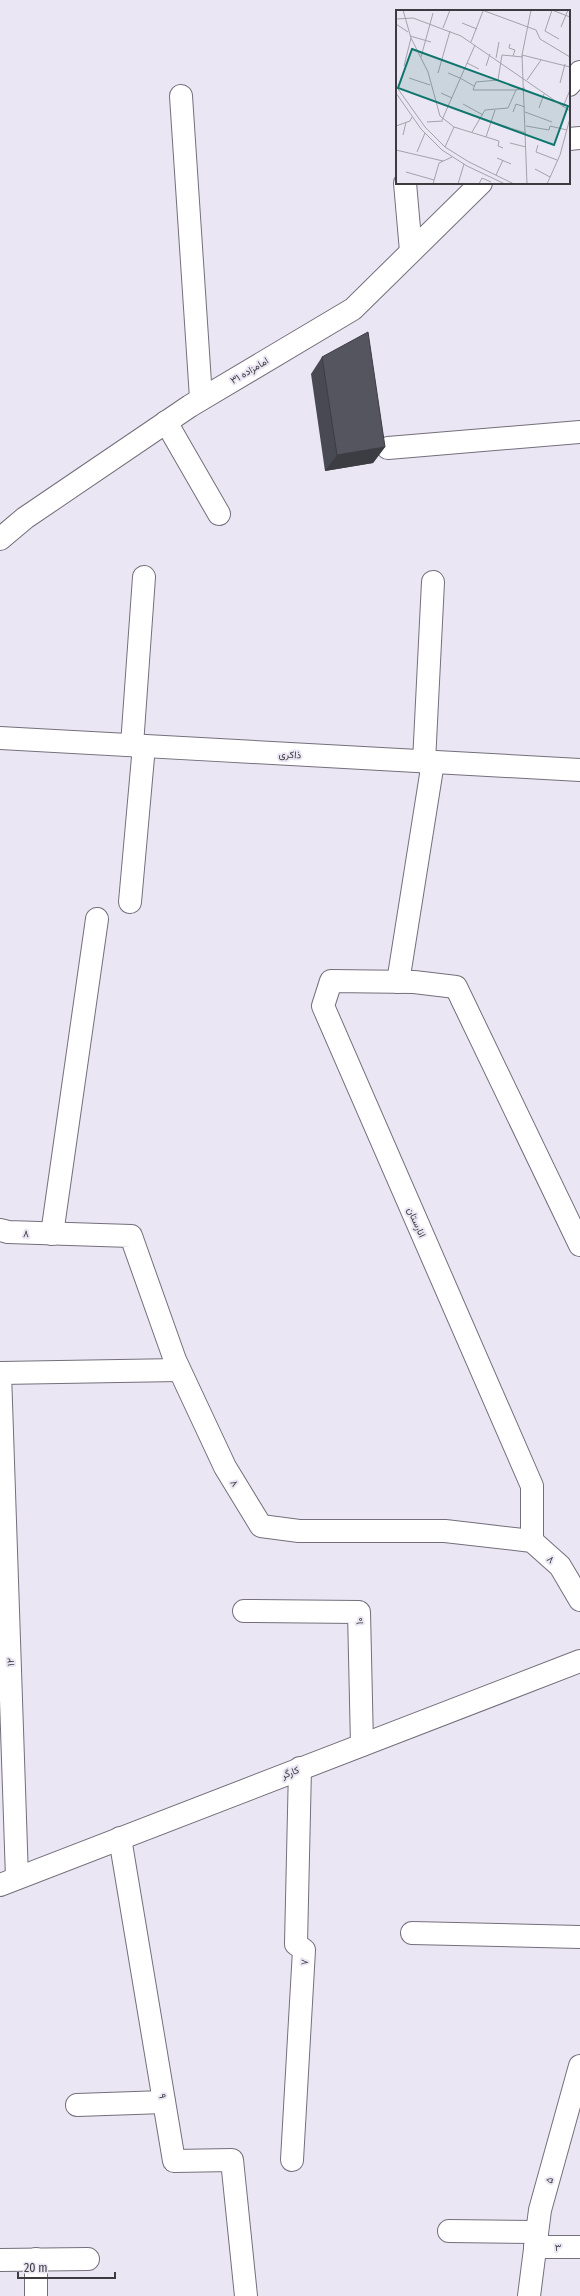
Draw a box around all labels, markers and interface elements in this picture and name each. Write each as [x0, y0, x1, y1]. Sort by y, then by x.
inset map [396, 10, 570, 184]
street label: امامزاده ۳۱ [228, 355, 271, 387]
street label: ذاکری [278, 748, 302, 762]
street label: انارستان [404, 1206, 428, 1239]
street label: ۸ [23, 1228, 29, 1240]
street label: ۸ [227, 1478, 241, 1489]
street label: ۸ [544, 1553, 557, 1566]
street label: ۱۰ [354, 1617, 366, 1625]
street label: ۱۲ [5, 1658, 17, 1666]
street label: کارگر [279, 1764, 301, 1782]
street label: ۷ [299, 1959, 311, 1965]
street label: ۹ [156, 2093, 168, 2100]
street label: ۵ [543, 2176, 557, 2185]
street label: ۳ [555, 2242, 562, 2254]
scale bar [18, 2254, 115, 2280]
text: 20 m [24, 2261, 48, 2275]

